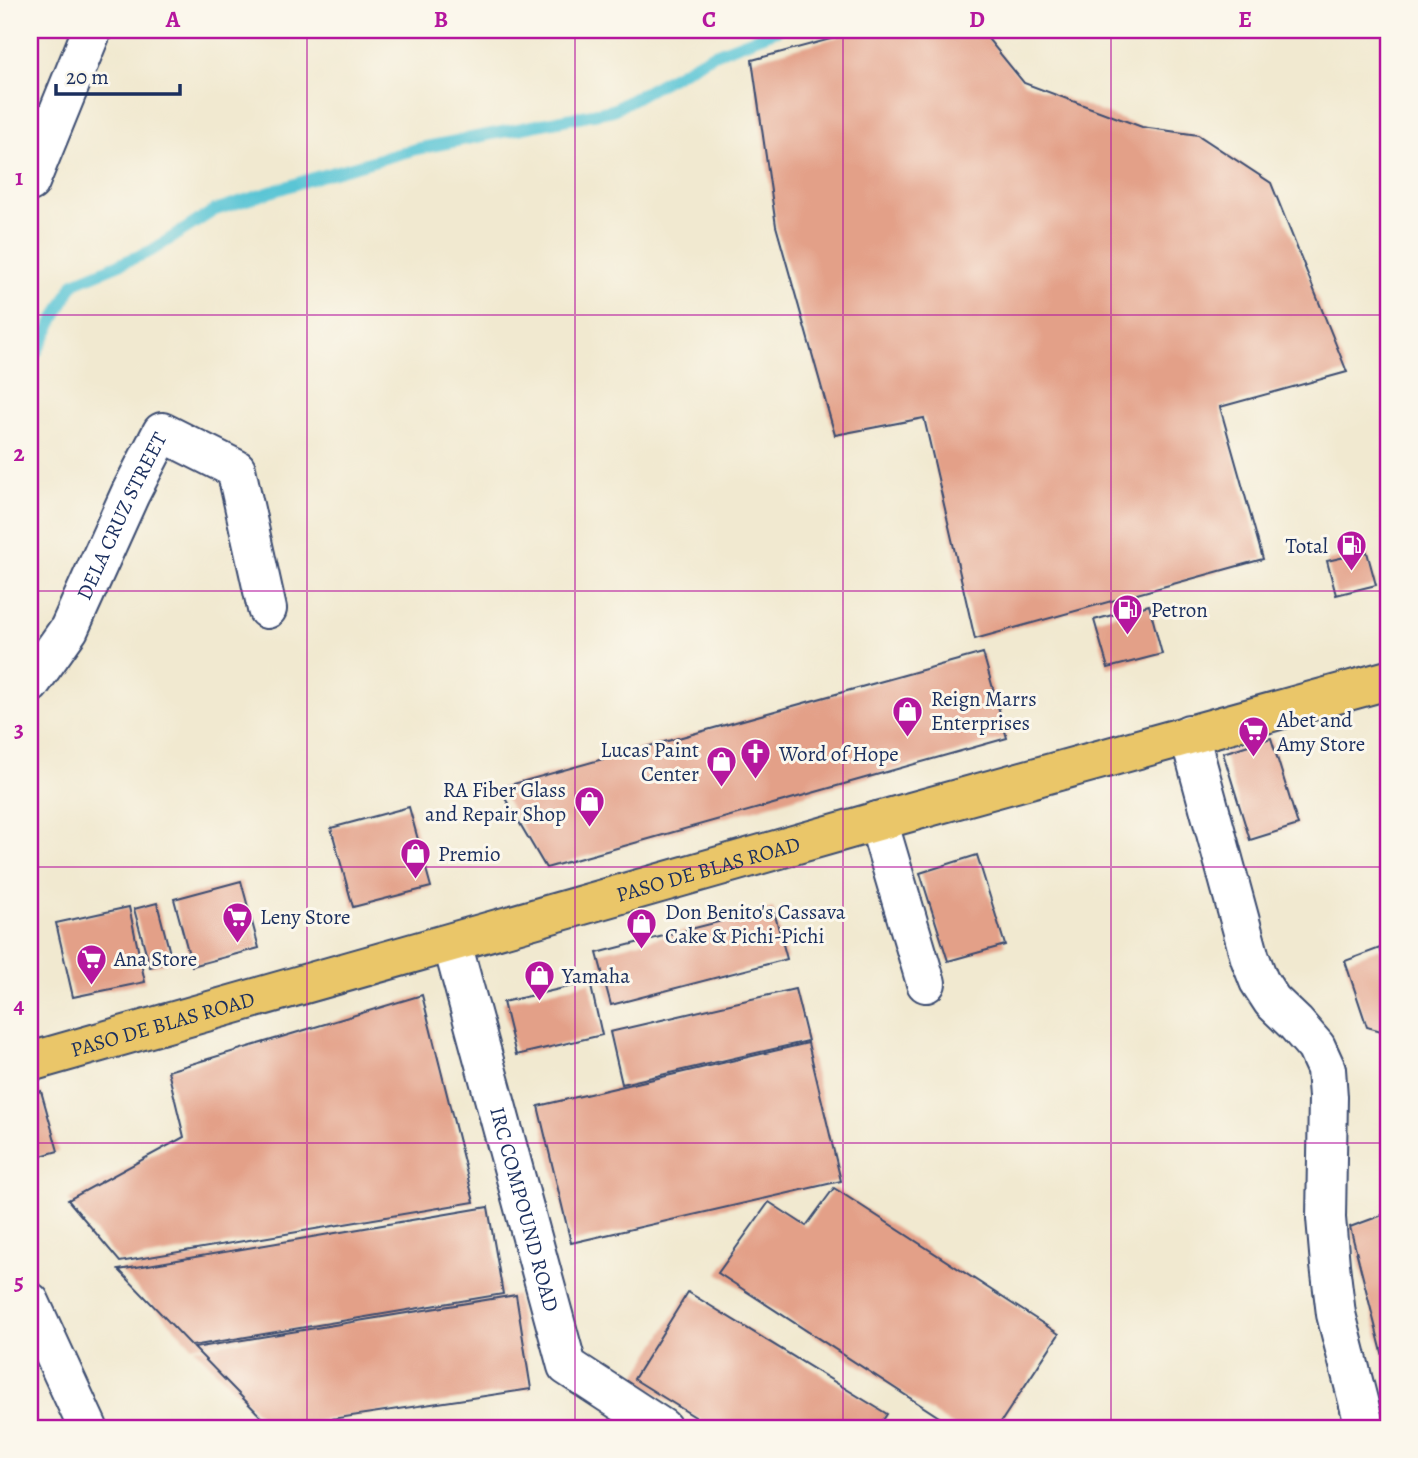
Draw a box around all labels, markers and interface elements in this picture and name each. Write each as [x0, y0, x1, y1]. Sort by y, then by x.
text: A [165, 4, 181, 35]
text: B [434, 4, 448, 35]
text: C [702, 4, 716, 35]
text: D [969, 4, 985, 35]
text: E [1238, 4, 1252, 35]
scale bar [56, 52, 180, 96]
text: 20 m [66, 63, 109, 91]
text: 1 [15, 162, 23, 193]
street label: DELA CRUZ STREET [70, 427, 174, 604]
text: 2 [13, 438, 25, 469]
fuel station icon: Total [1334, 529, 1368, 573]
place label: Total [1285, 532, 1328, 560]
fuel station icon: Petron [1111, 593, 1145, 637]
place label: Petron [1151, 596, 1208, 624]
place label: Reign Marrs Enterprises [931, 685, 1037, 737]
shop icon: Reign Marrs Enterprises [891, 694, 925, 738]
place label: Abet and Amy Store [1276, 706, 1365, 758]
text: 3 [14, 714, 24, 745]
supermarket icon: Abet and Amy Store [1237, 715, 1271, 759]
place label: Lucas Paint Center [601, 736, 699, 788]
church icon: Word of Hope [739, 737, 773, 781]
place label: Word of Hope [778, 740, 899, 768]
shop icon: Lucas Paint Center [705, 745, 739, 789]
place label: RA Fiber Glass and Repair Shop [425, 776, 566, 828]
shop icon: RA Fiber Glass and Repair Shop [572, 785, 606, 829]
street label: PASO DE BLAS ROAD [613, 830, 803, 909]
shop icon: Premio [398, 837, 432, 881]
place label: Premio [438, 840, 500, 868]
place label: Don Benito's Cassava Cake & Pichi-Pichi [665, 898, 846, 950]
supermarket icon: Leny Store [220, 900, 254, 944]
place label: Leny Store [260, 903, 350, 931]
shop icon: Don Benito's Cassava Cake & Pichi-Pichi [625, 907, 659, 951]
supermarket icon: Ana Store [74, 942, 108, 986]
place label: Ana Store [113, 945, 197, 973]
shop icon: Yamaha [522, 959, 556, 1003]
place label: Yamaha [561, 962, 630, 990]
street label: PASO DE BLAS ROAD [68, 985, 258, 1064]
text: 4 [14, 990, 25, 1021]
street label: IRC COMPOUND ROAD [483, 1104, 566, 1315]
text: 5 [14, 1266, 24, 1297]

